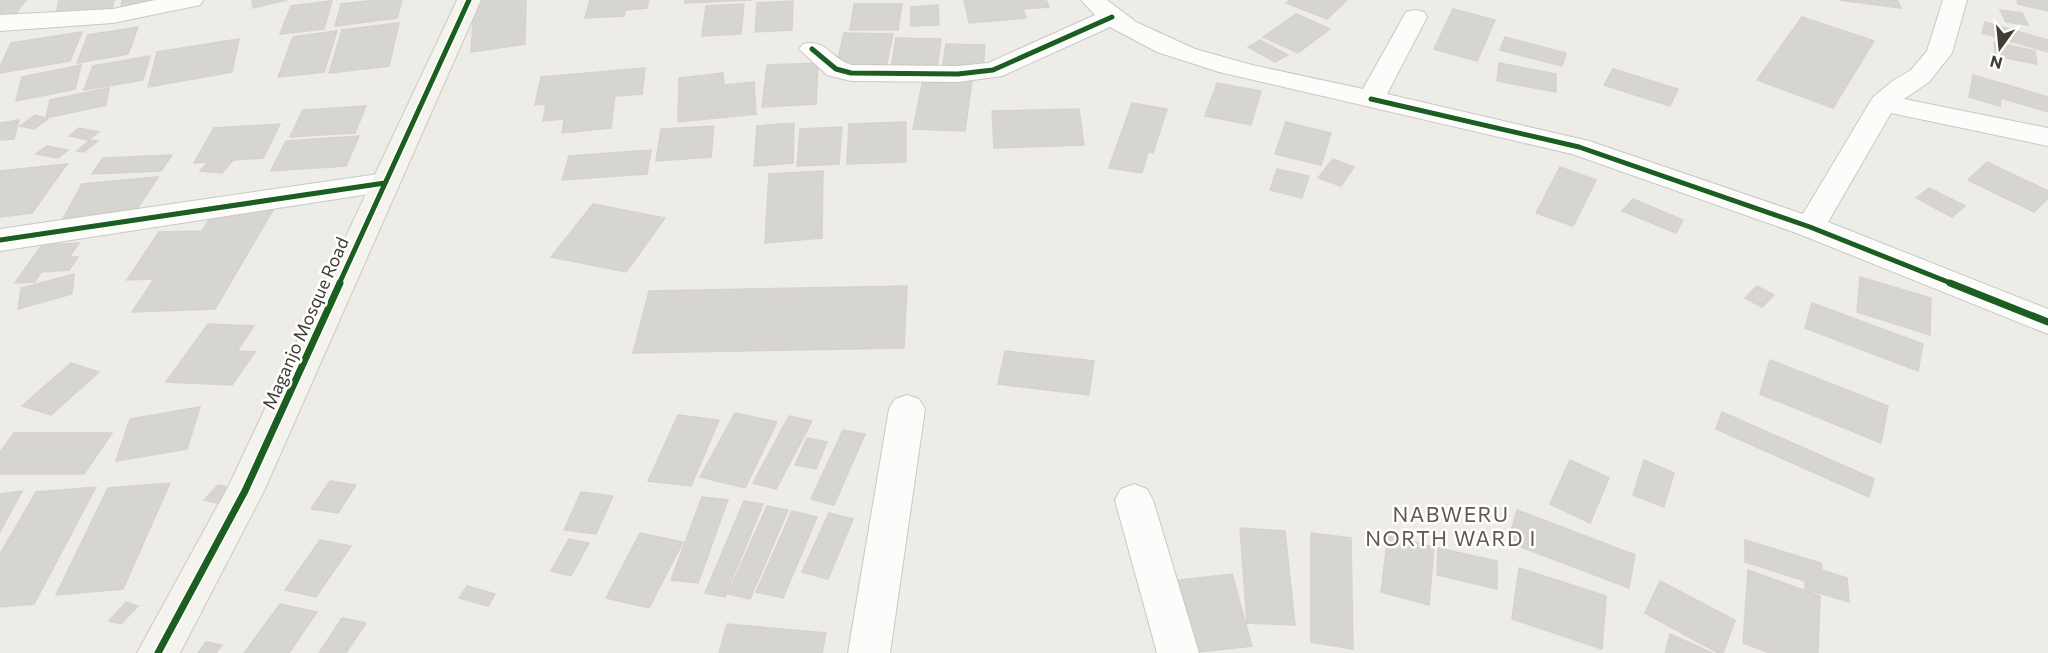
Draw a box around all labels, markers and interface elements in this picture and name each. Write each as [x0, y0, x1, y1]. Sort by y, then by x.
north arrow [1970, 18, 2030, 78]
text: N [1988, 52, 2004, 74]
street label: Maganjo Mosque Road [257, 234, 353, 412]
district label: NABWERU NORTH WARD I [1365, 501, 1537, 550]

